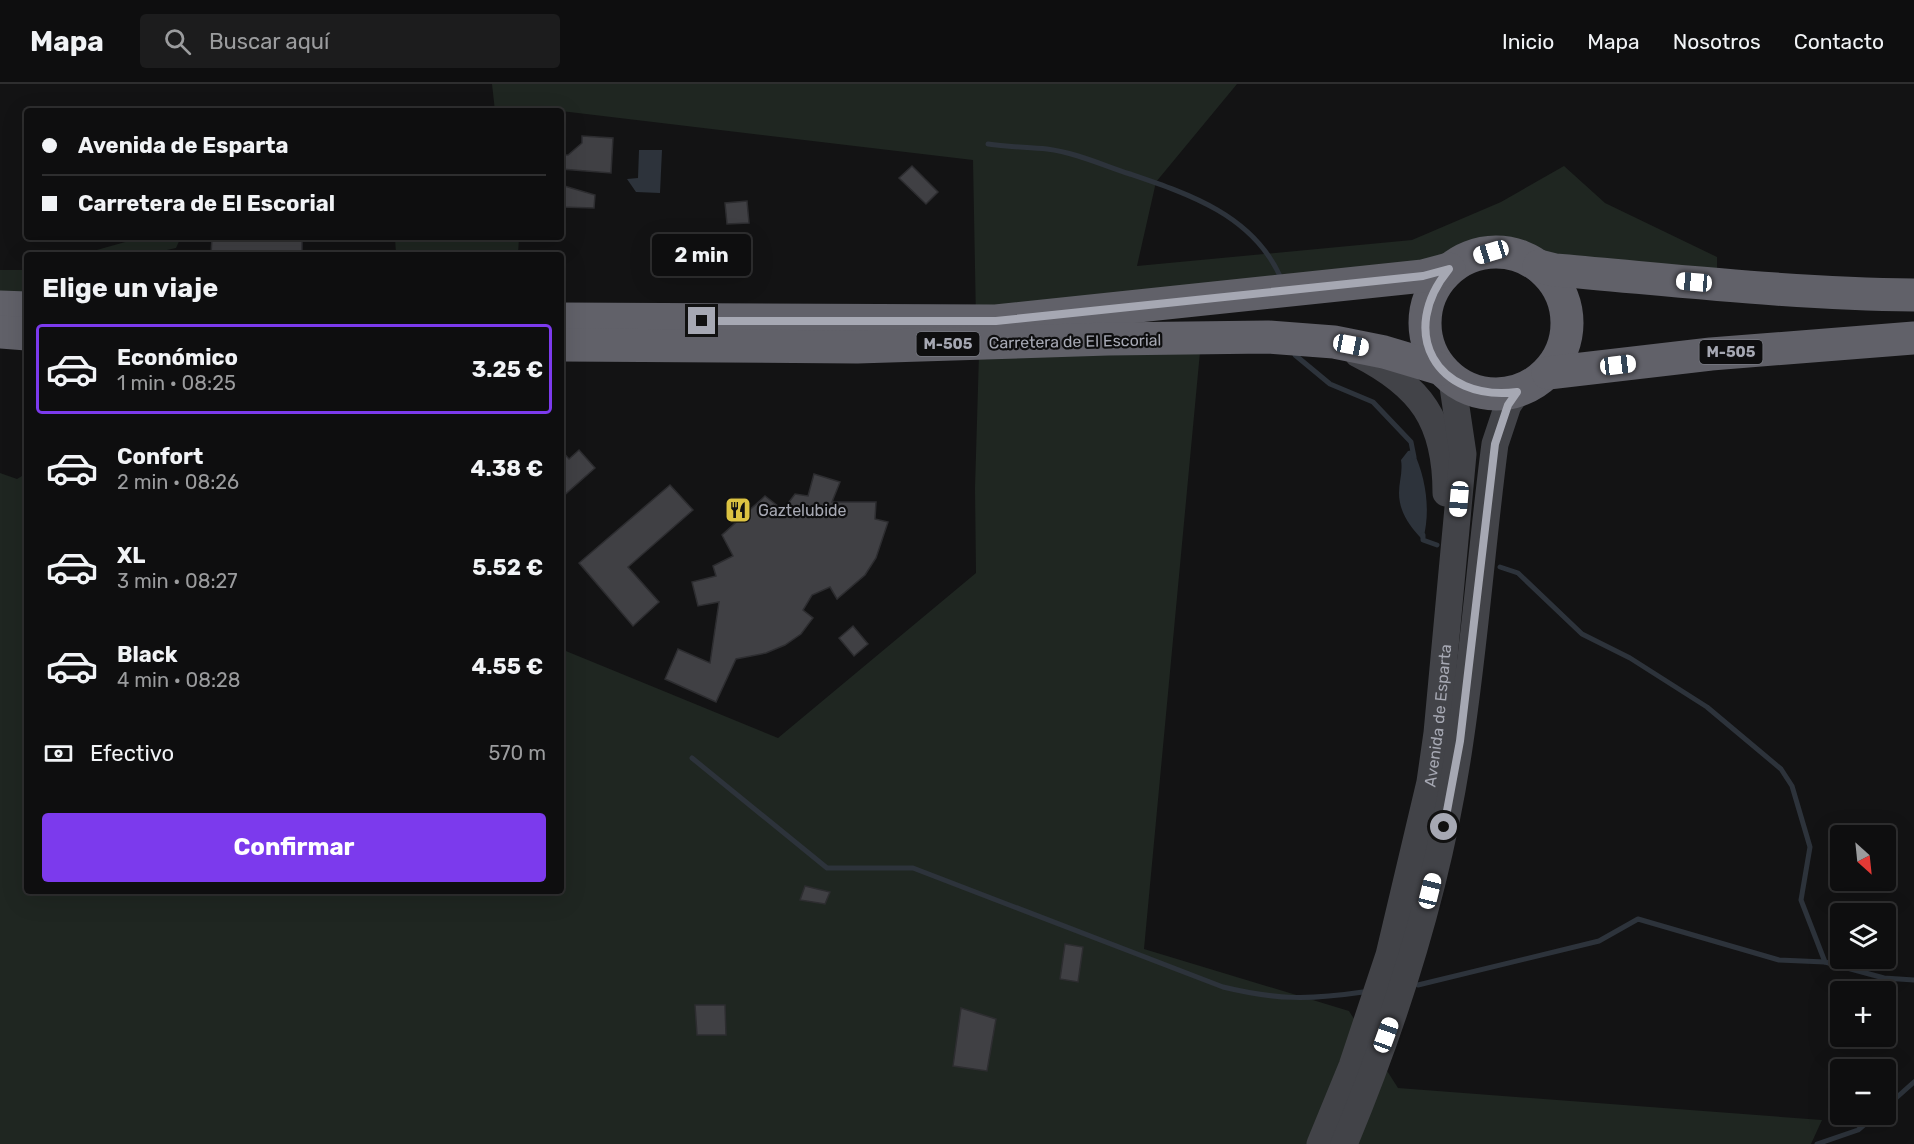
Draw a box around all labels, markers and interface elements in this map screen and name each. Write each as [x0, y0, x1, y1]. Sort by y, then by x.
search box [140, 14, 560, 68]
text: Mapa [30, 25, 104, 58]
icon: search [161, 25, 194, 58]
text: Buscar aquí [209, 28, 329, 55]
text: Inicio [1502, 29, 1554, 54]
text: Mapa [1587, 29, 1640, 54]
text: Nosotros [1673, 29, 1761, 54]
text: Contacto [1794, 29, 1884, 54]
text: Avenida de Esparta [78, 132, 289, 159]
text: Carretera de El Escorial [78, 190, 335, 217]
callout: 2 min [652, 234, 752, 276]
car [1471, 238, 1511, 266]
text: 2 min [674, 243, 729, 267]
car [1675, 271, 1713, 293]
text: Elige un viaje [42, 272, 218, 304]
route end [688, 307, 715, 334]
street label: Carretera de El Escorial [988, 330, 1162, 353]
road number: M-505 [916, 332, 980, 356]
car [1332, 333, 1370, 357]
road number: M-505 [1700, 340, 1762, 364]
icon: car [45, 342, 99, 396]
text: Económico [117, 344, 238, 371]
car [1599, 354, 1637, 376]
text: 3.25 € [472, 356, 543, 383]
text: 1 min · 08:25 [117, 371, 236, 395]
icon: car [45, 441, 99, 495]
text: Confort [117, 443, 203, 470]
text: 4.38 € [471, 455, 543, 482]
text: 2 min · 08:26 [117, 470, 239, 494]
car [1448, 480, 1470, 518]
restaurant icon: Gaztelubide [723, 495, 753, 525]
place label: Gaztelubide [758, 501, 847, 520]
icon: car [45, 540, 99, 594]
text: XL [117, 542, 145, 569]
text: 5.52 € [472, 554, 543, 581]
text: 3 min · 08:27 [117, 569, 238, 593]
icon: car [45, 639, 99, 693]
text: Black [117, 641, 178, 668]
street label: Avenida de Esparta [1420, 643, 1455, 788]
text: 4.55 € [472, 653, 543, 680]
text: 4 min · 08:28 [117, 668, 240, 692]
icon: cash [42, 737, 75, 770]
text: Efectivo [90, 740, 174, 767]
text: 570 m [488, 741, 546, 765]
button: Confirmar [42, 813, 546, 882]
route start [1430, 813, 1457, 840]
north arrow [1830, 825, 1896, 891]
map controls [1830, 825, 1896, 1125]
car [1417, 871, 1443, 911]
button: layers [1830, 903, 1896, 969]
button: + [1830, 981, 1896, 1047]
car [1371, 1015, 1401, 1055]
button: − [1830, 1059, 1896, 1125]

